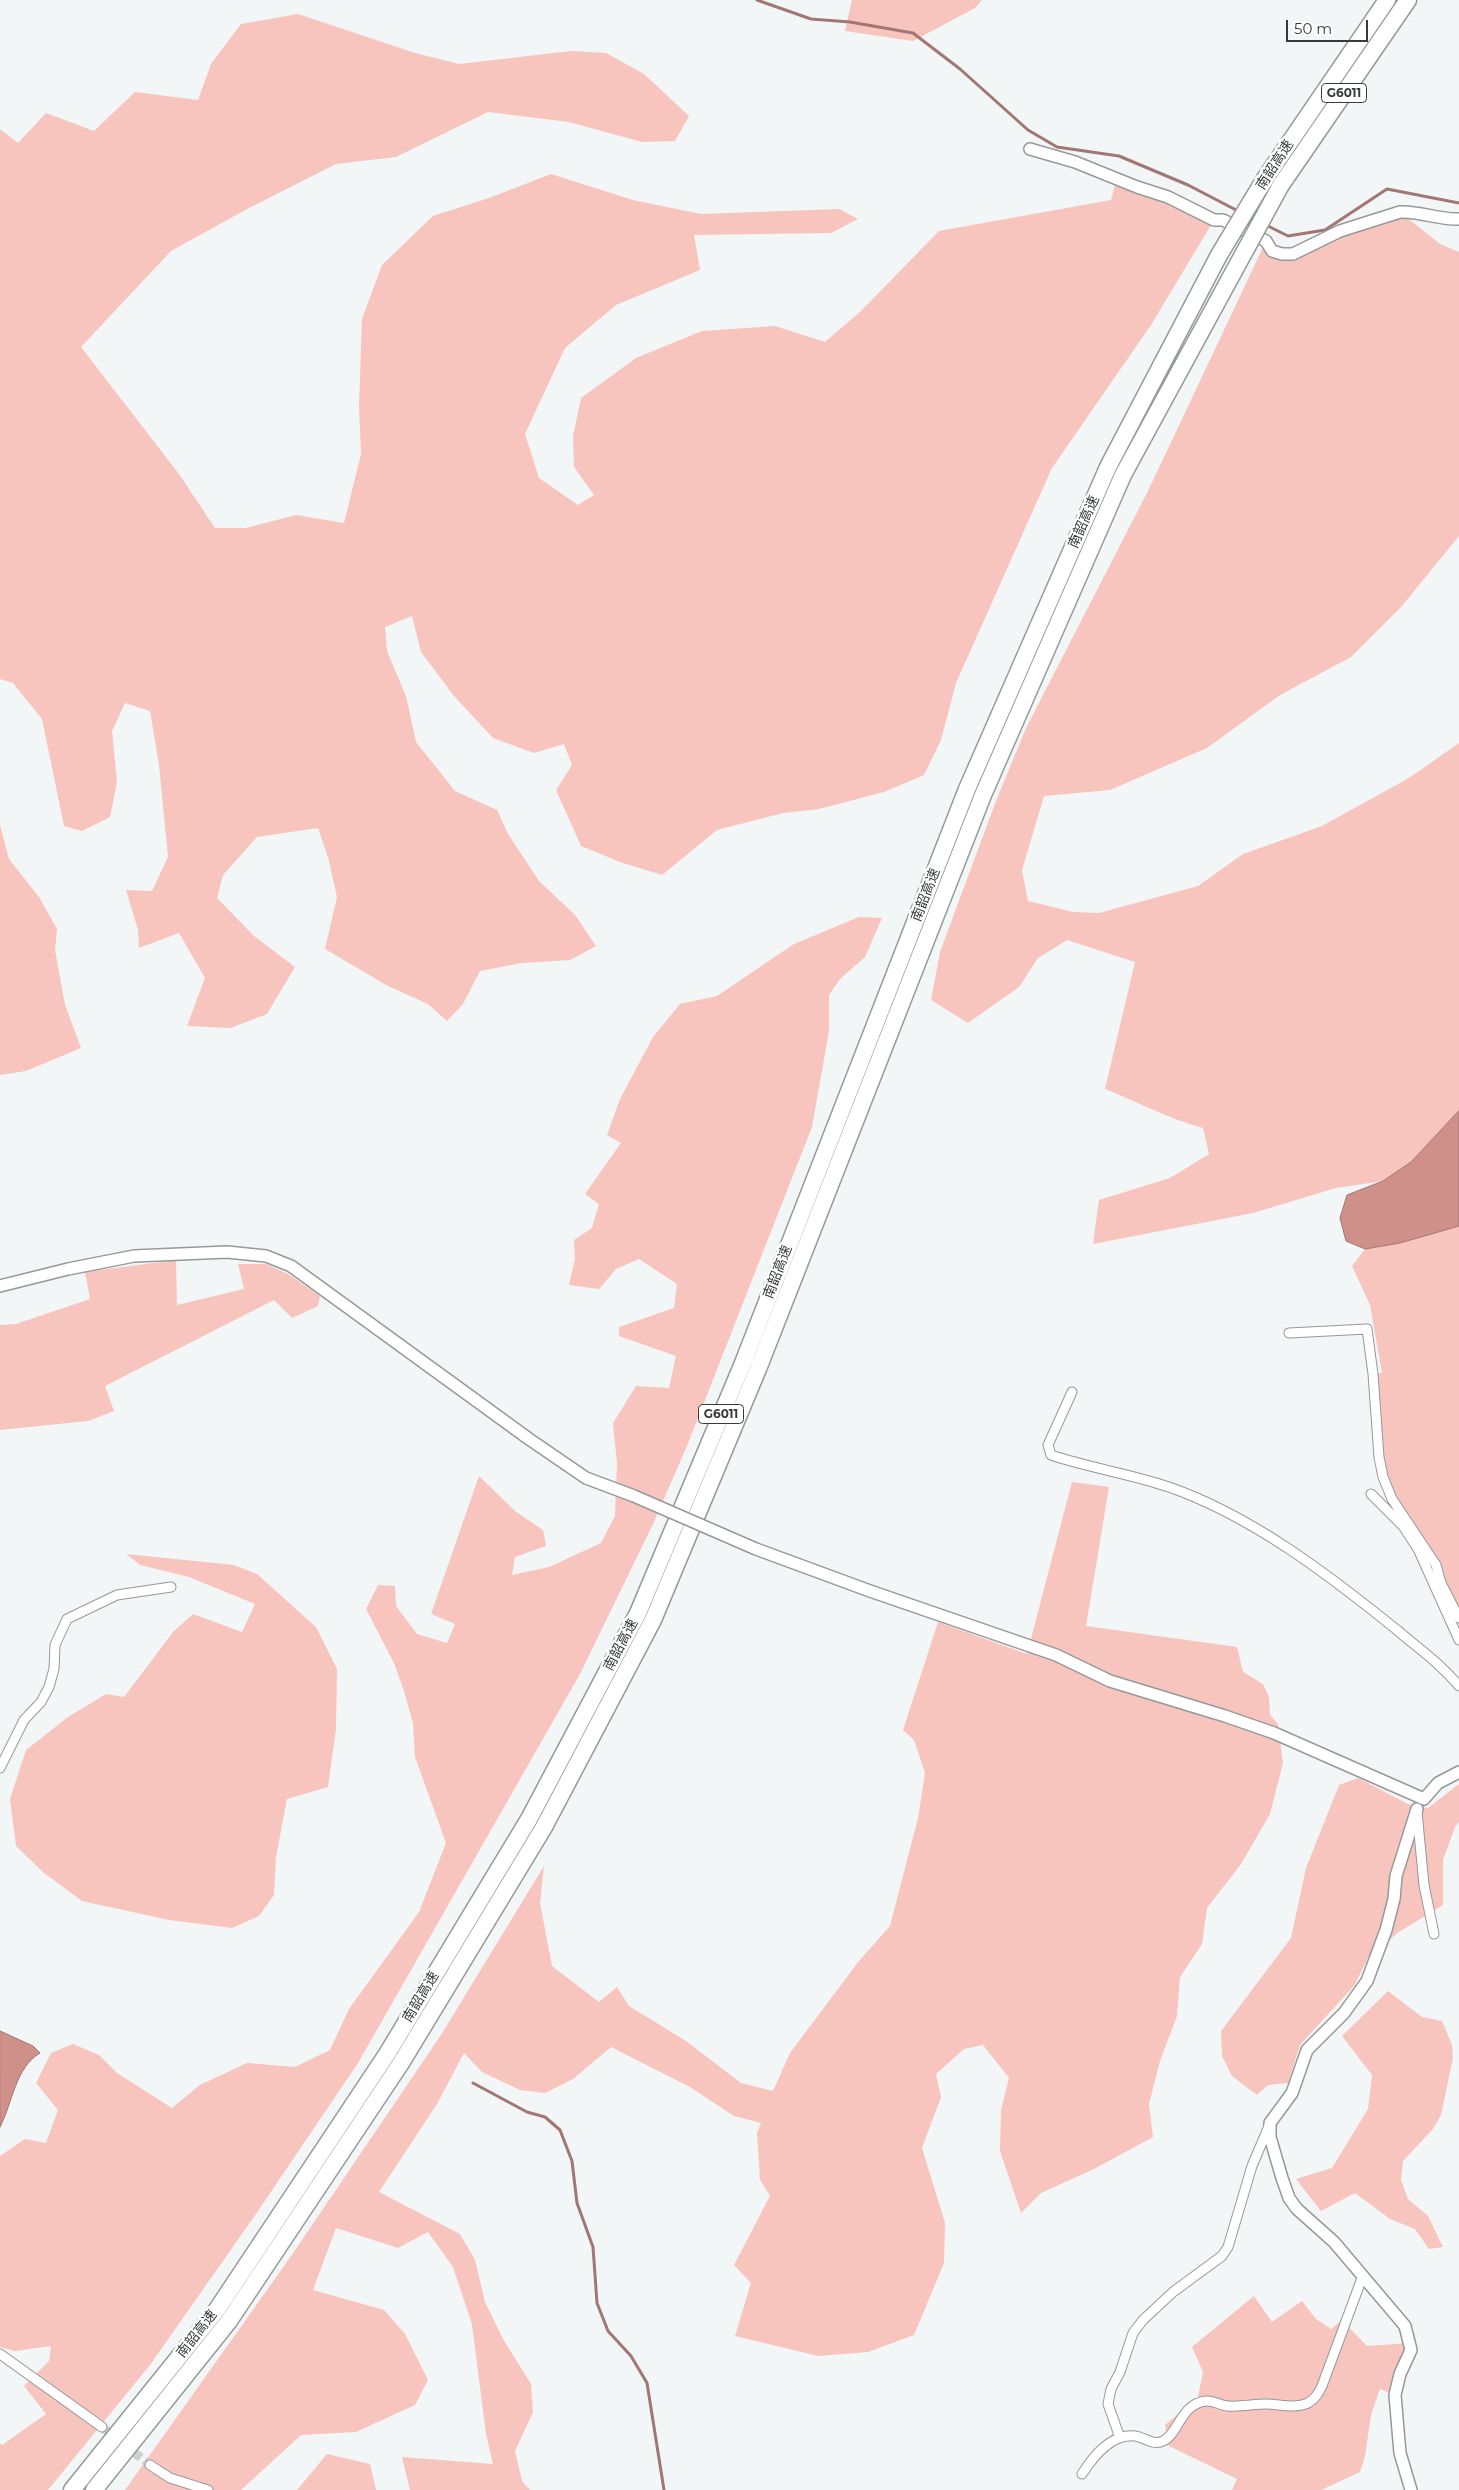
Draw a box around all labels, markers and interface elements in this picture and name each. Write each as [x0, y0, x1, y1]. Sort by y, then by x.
scale bar [1289, 10, 1372, 42]
text: 50 m [1294, 19, 1332, 38]
road number: G6011 [1322, 84, 1366, 102]
street label: 南韶高速 [1253, 137, 1297, 193]
street label: 南韶高速 [1065, 493, 1103, 551]
street label: 南韶高速 [908, 866, 944, 924]
street label: 南韶高速 [760, 1243, 796, 1301]
road number: G6011 [698, 1405, 744, 1424]
street label: 南韶高速 [600, 1616, 642, 1674]
street label: 南韶高速 [399, 1969, 443, 2025]
street label: 南韶高速 [173, 2307, 221, 2361]

